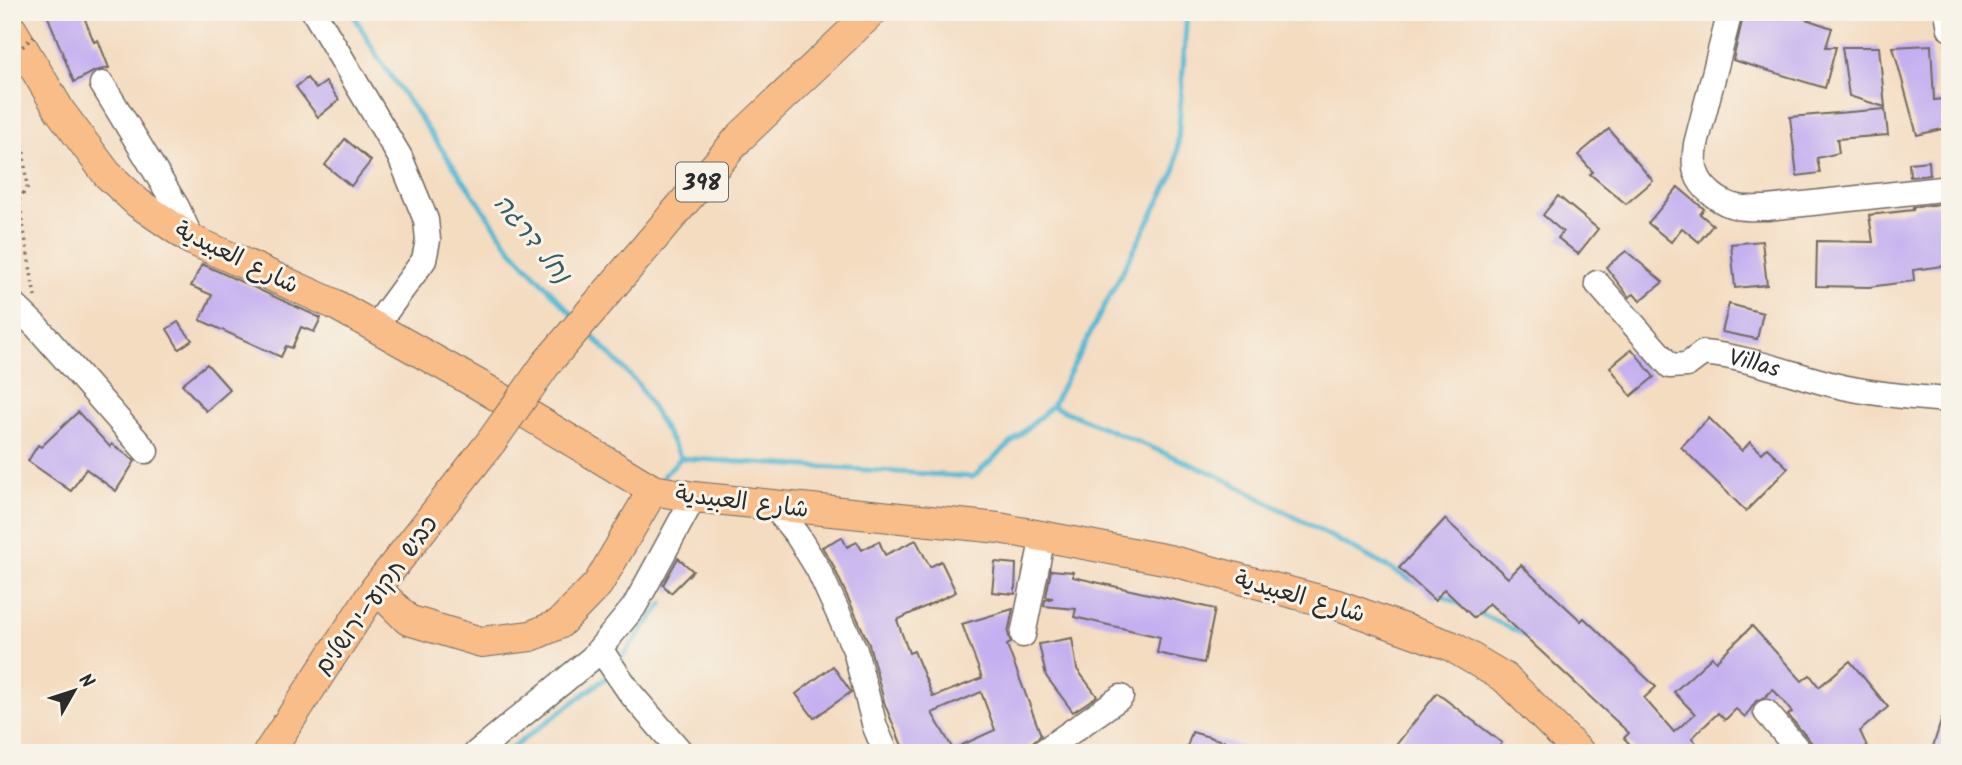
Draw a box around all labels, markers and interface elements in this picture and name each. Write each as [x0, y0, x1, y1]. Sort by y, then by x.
road number: 398 [676, 162, 728, 202]
water label: נחל דרגה [482, 185, 582, 294]
street label: شارع العبيدية [168, 211, 305, 305]
street label: Villas [1725, 339, 1784, 390]
street label: شارع العبيدية [673, 475, 811, 530]
street label: כביש תקוע–ירושלים [306, 508, 449, 684]
street label: شارع العبيدية [1230, 560, 1369, 635]
north arrow [38, 656, 108, 726]
text: N [70, 667, 101, 696]

